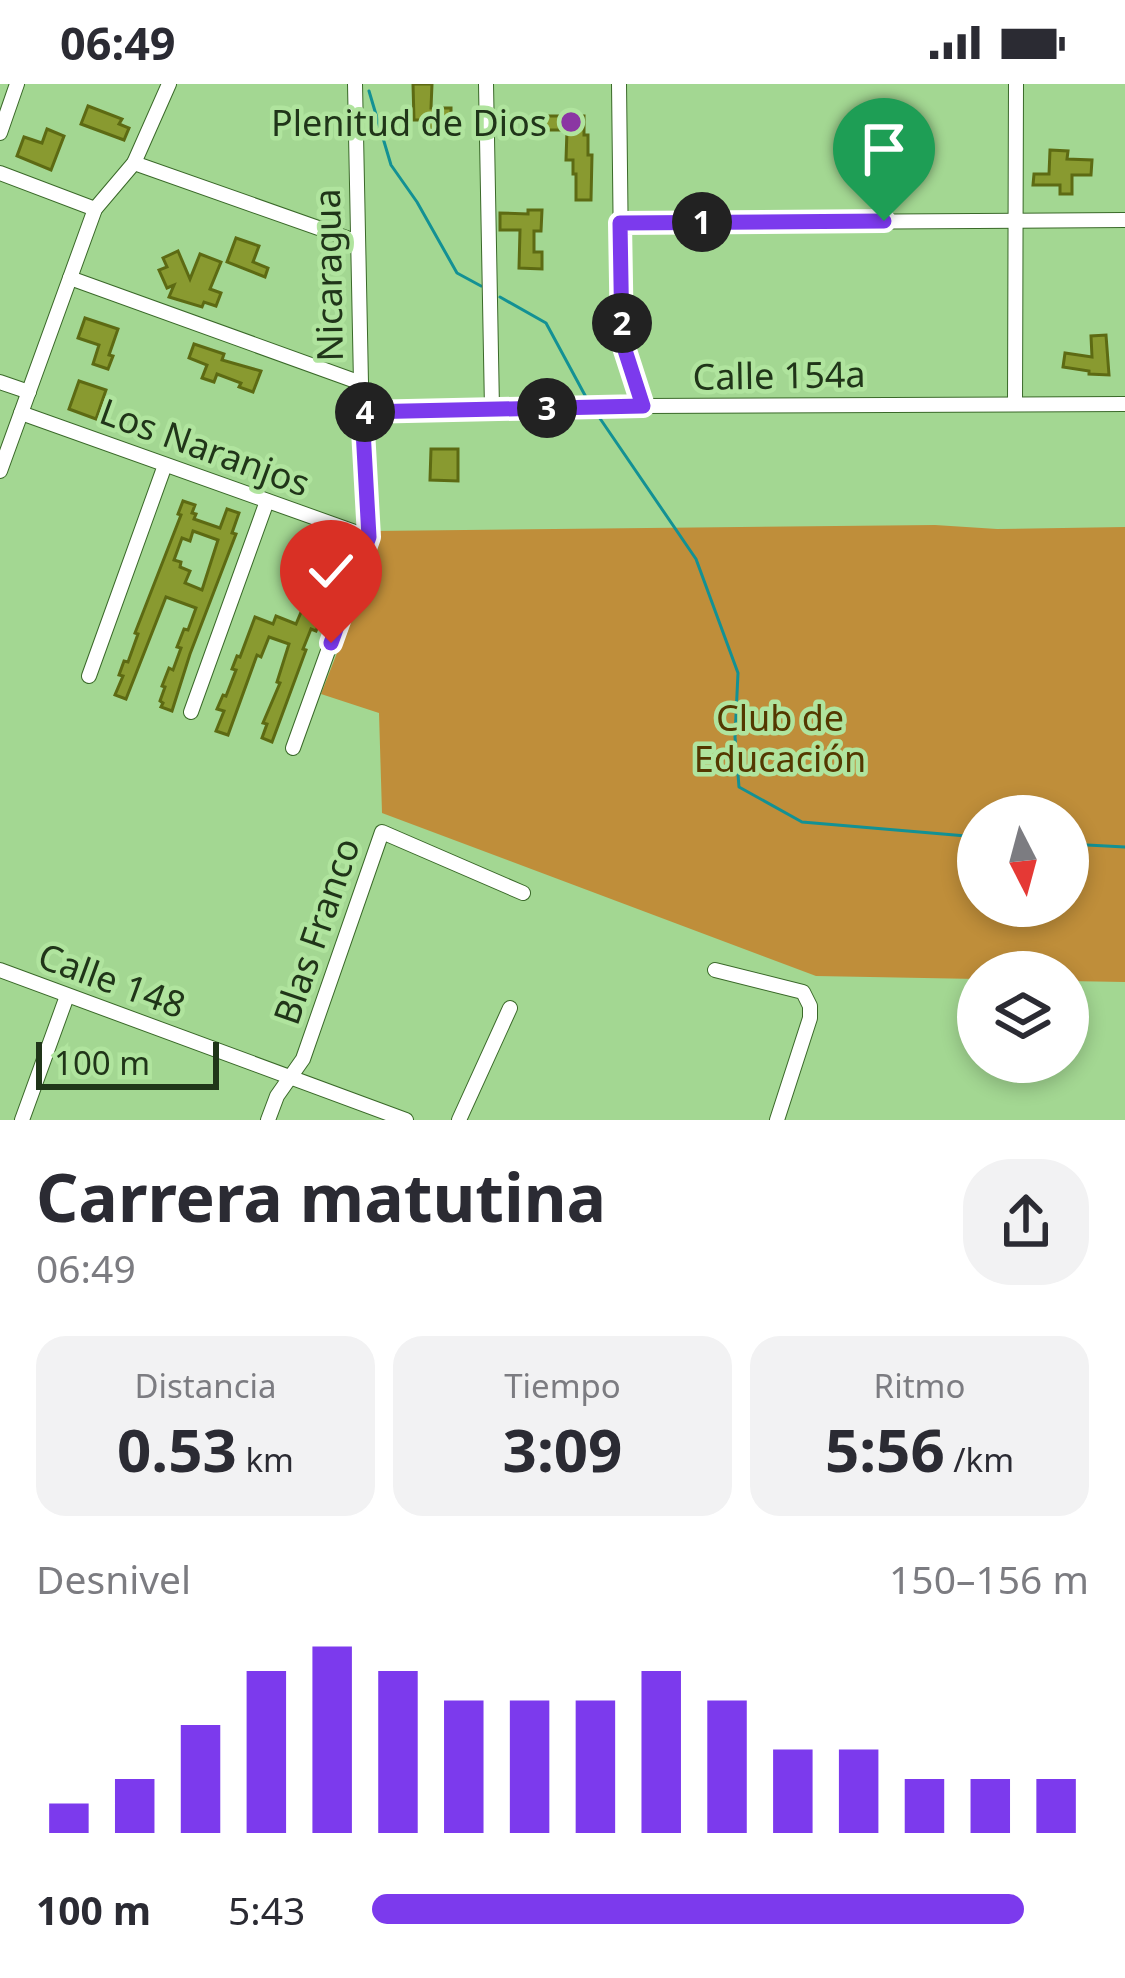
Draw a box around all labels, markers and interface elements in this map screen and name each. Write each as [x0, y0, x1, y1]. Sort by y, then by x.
text: 06:49 [60, 12, 176, 73]
place label: Plenitud de Dios [271, 98, 547, 147]
pin [833, 98, 935, 221]
marker: Plenitud de Dios [558, 109, 584, 135]
icon: arrive [851, 116, 917, 182]
street label: Nicaragua [302, 188, 354, 362]
pin: 1 [672, 192, 732, 252]
text: 1 [693, 199, 711, 244]
pin: 2 [592, 293, 652, 353]
text: 2 [613, 300, 631, 345]
street label: Calle 154a [692, 349, 866, 401]
pin: 3 [517, 378, 577, 438]
pin: 4 [335, 382, 395, 442]
text: 3 [538, 385, 556, 430]
street label: Los Naranjos [93, 386, 317, 508]
text: 4 [356, 389, 374, 434]
pin [280, 520, 382, 643]
icon: check [298, 538, 364, 604]
park label: Club de Educación [694, 693, 866, 783]
north arrow [957, 795, 1089, 927]
map controls [957, 795, 1089, 1083]
street label: Blas Franco [261, 831, 371, 1031]
street label: Calle 148 [32, 931, 192, 1029]
button: layers [957, 951, 1089, 1083]
scale bar [36, 1036, 219, 1089]
text: 100 m [54, 1040, 150, 1085]
text: Carrera matutina [36, 1151, 606, 1241]
button: share [963, 1159, 1089, 1285]
text: 06:49 [36, 1241, 136, 1294]
text: Distancia [134, 1363, 277, 1408]
text: Tiempo [504, 1363, 621, 1408]
text: Ritmo [874, 1363, 965, 1408]
text: 0.53 [117, 1408, 237, 1490]
text: 3:09 [503, 1408, 622, 1490]
text: 5:56 [825, 1408, 945, 1490]
text: km [237, 1437, 294, 1482]
text: /km [945, 1437, 1014, 1482]
text: Desnivel [36, 1552, 191, 1605]
text: 150–156 m [889, 1552, 1089, 1605]
text: 100 m [36, 1883, 151, 1936]
text: 5:43 [228, 1883, 305, 1936]

